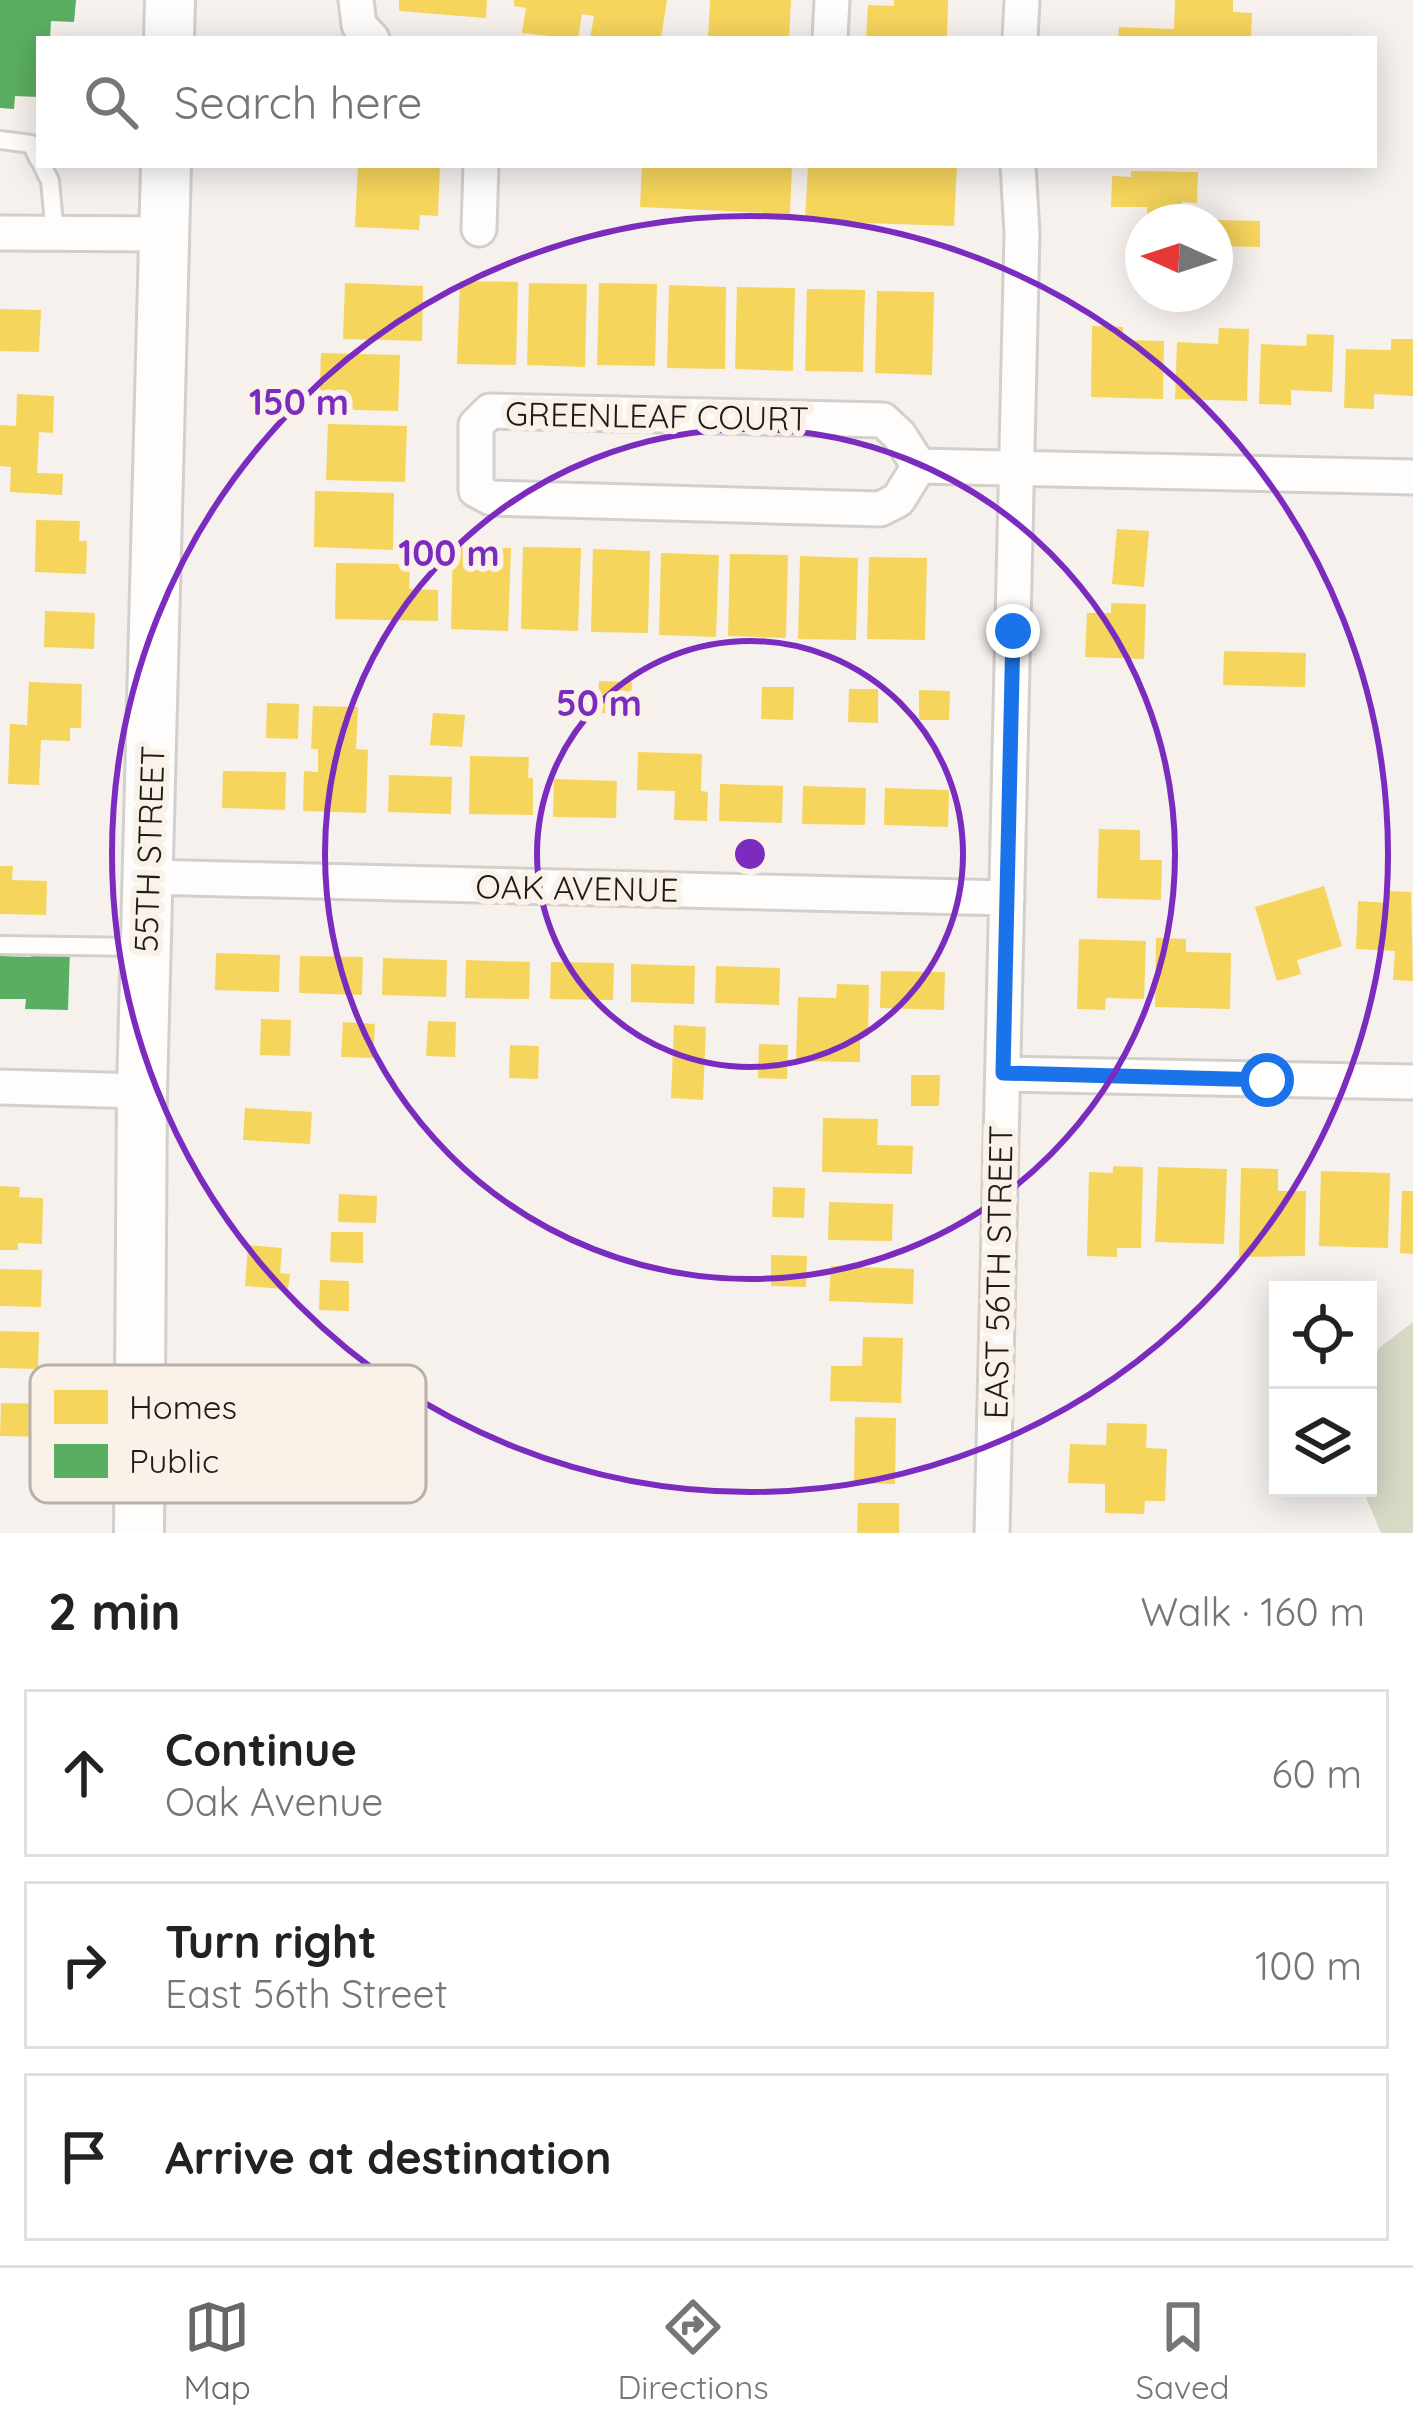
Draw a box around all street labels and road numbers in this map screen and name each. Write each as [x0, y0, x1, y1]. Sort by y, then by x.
street label: GREENLEAF COURT [505, 392, 809, 439]
street label: 55TH STREET [124, 745, 173, 953]
street label: OAK AVENUE [475, 865, 679, 910]
street label: EAST 56TH STREET [974, 1125, 1021, 1419]

